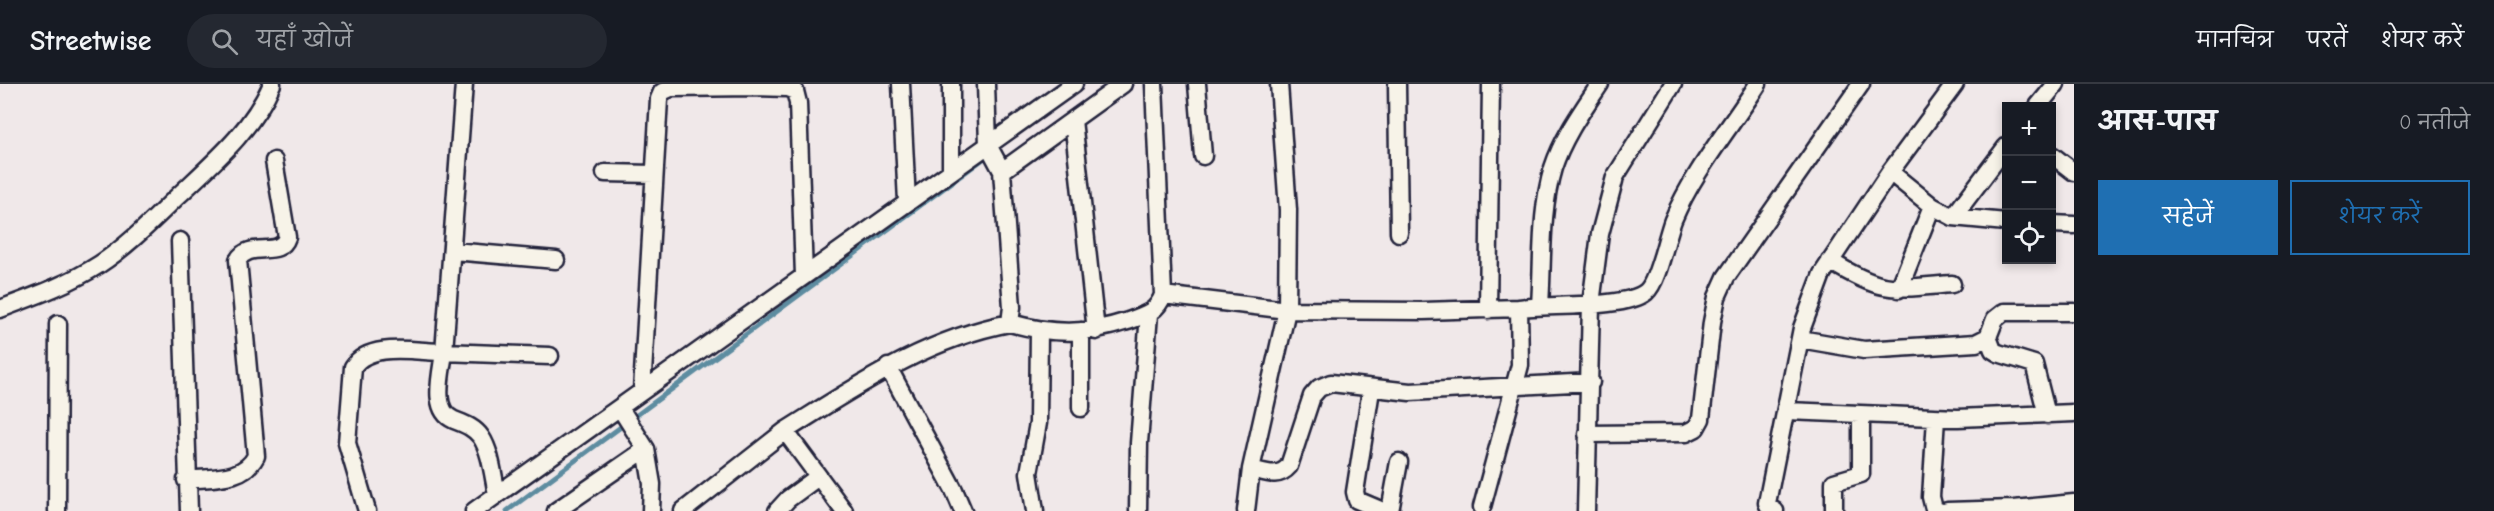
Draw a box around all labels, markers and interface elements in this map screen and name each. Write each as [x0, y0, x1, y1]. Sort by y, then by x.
search box [187, 14, 607, 68]
text: Streetwise [30, 25, 151, 57]
icon: search [208, 25, 241, 58]
text: यहाँ खोजें [256, 27, 353, 53]
text: मानचित्र [2196, 28, 2273, 52]
text: परतें [2306, 28, 2348, 52]
text: शेयर करें [2381, 28, 2464, 52]
map controls [2002, 102, 2056, 264]
button: + [2002, 102, 2056, 156]
text: आस-पास [2098, 107, 2217, 137]
text: 0 नतीजे [2399, 111, 2470, 134]
button: − [2002, 156, 2056, 210]
button: सहेजें [2098, 180, 2278, 255]
button: शेयर करें [2290, 180, 2470, 255]
button: locate [2002, 210, 2056, 264]

